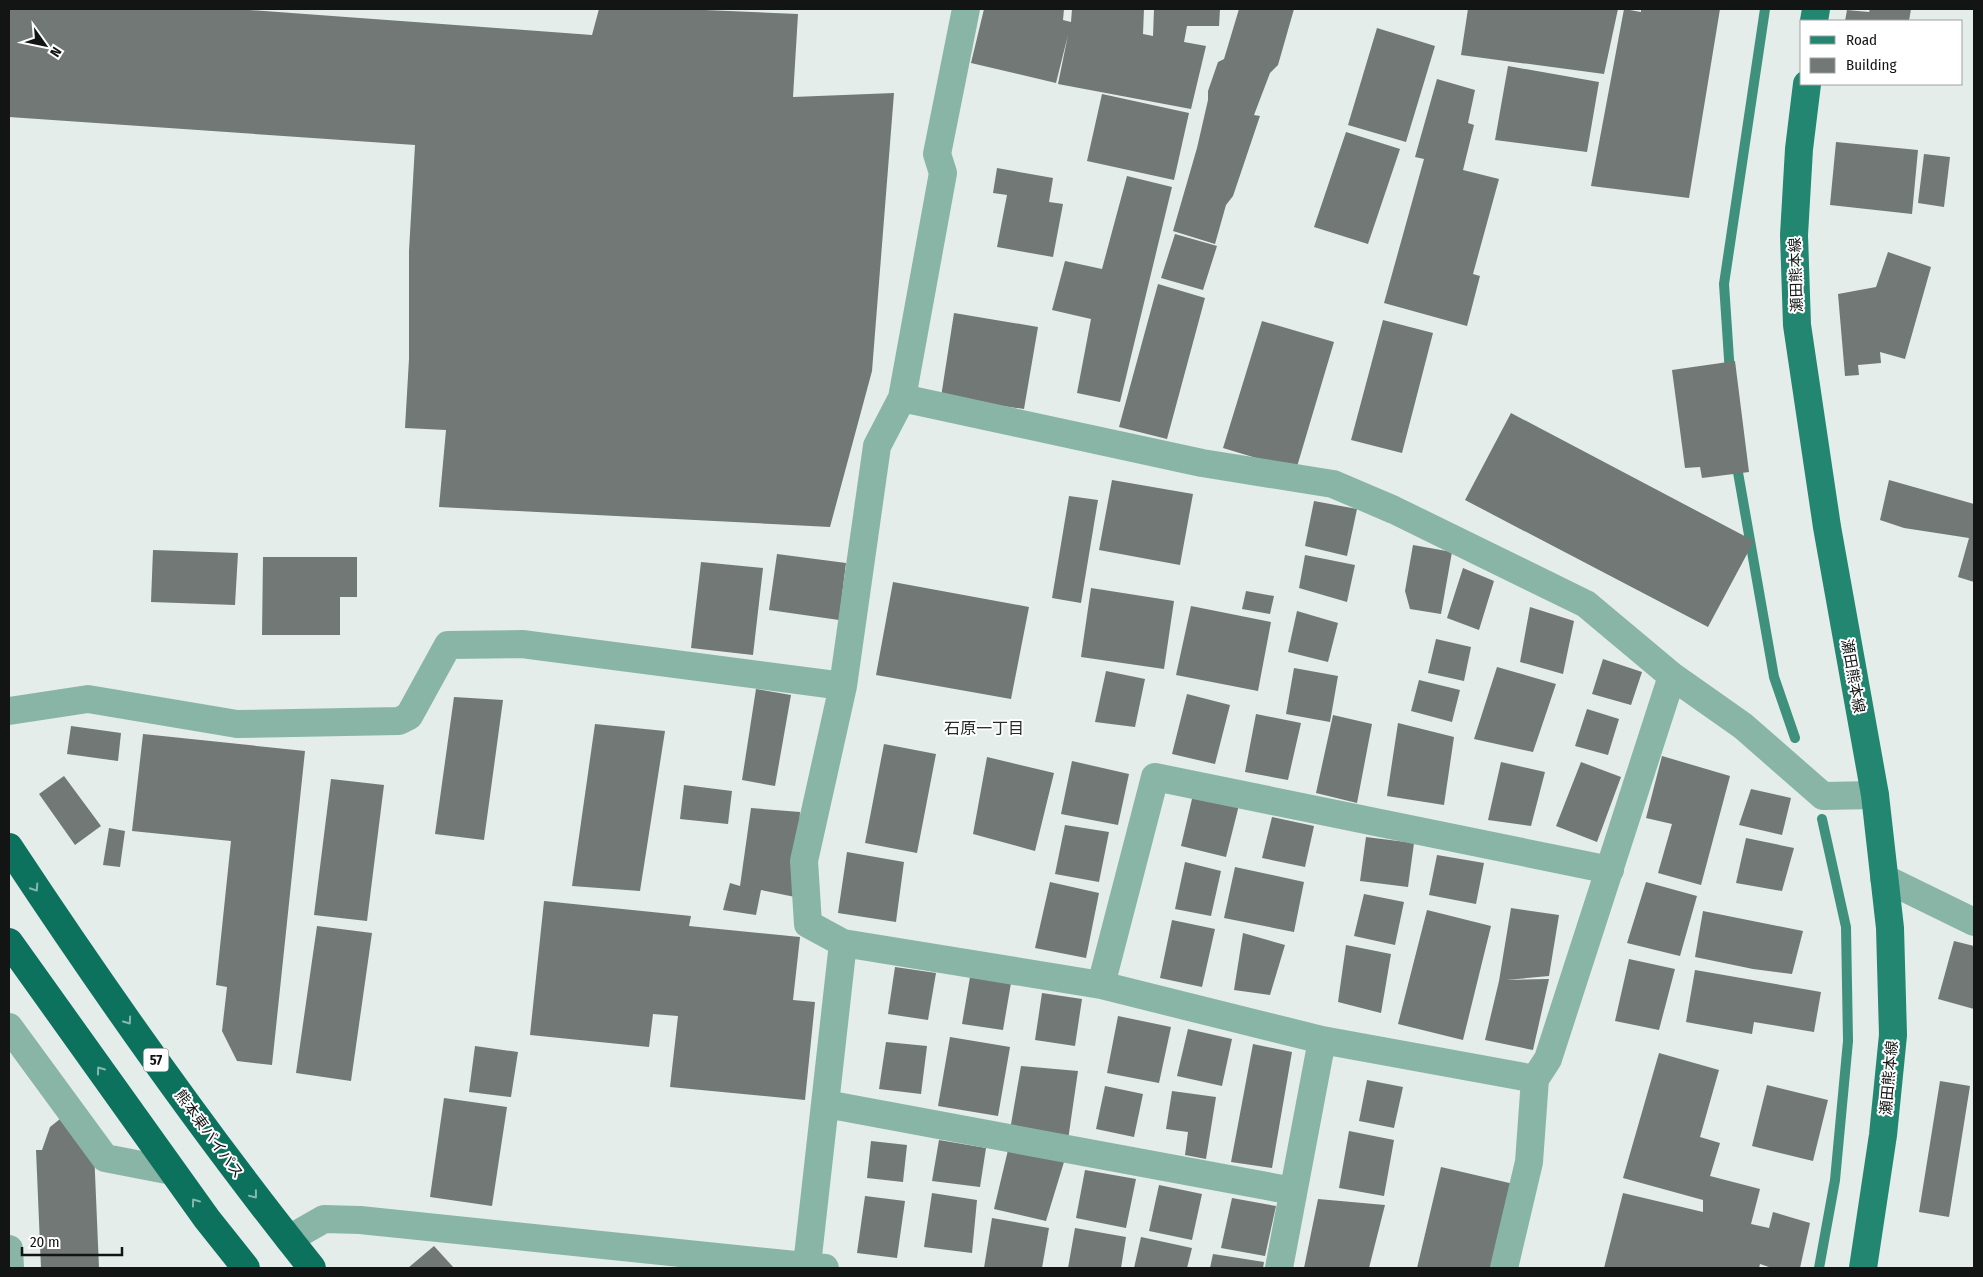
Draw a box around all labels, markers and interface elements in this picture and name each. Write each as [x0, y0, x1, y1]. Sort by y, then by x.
north arrow [20, 20, 70, 70]
legend [1800, 20, 1963, 85]
text: Road [1846, 31, 1877, 49]
text: N [46, 44, 65, 60]
text: Building [1846, 56, 1897, 74]
street label: 瀬田熊本線 [1786, 237, 1806, 313]
street label: 瀬田熊本線 [1838, 637, 1868, 715]
district label: 石原一丁目 [944, 719, 1024, 738]
one-way arrow [29, 882, 39, 891]
one-way arrow [122, 1015, 131, 1025]
street label: 瀬田熊本線 [1877, 1040, 1901, 1116]
road number: 57 [144, 1048, 168, 1072]
one-way arrow [97, 1066, 106, 1076]
street label: 熊本東バイパス [171, 1086, 247, 1182]
one-way arrow [248, 1189, 257, 1199]
one-way arrow [192, 1198, 201, 1208]
scale bar [22, 1224, 122, 1256]
text: 20 m [30, 1233, 60, 1251]

